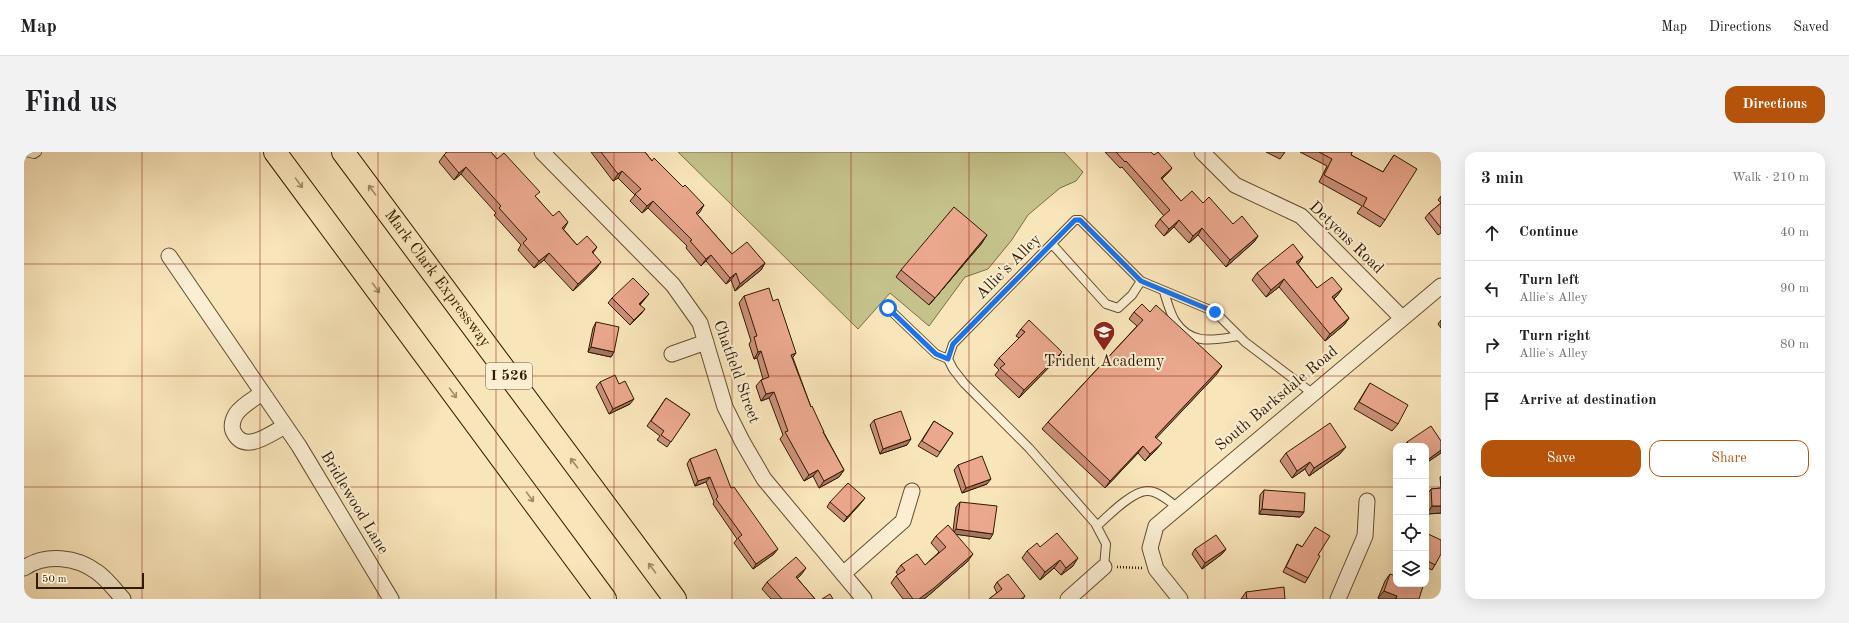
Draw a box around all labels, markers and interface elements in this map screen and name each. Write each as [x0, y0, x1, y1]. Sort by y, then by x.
text: Map [20, 18, 57, 37]
text: Map [1661, 20, 1687, 34]
text: Directions [1709, 20, 1771, 34]
text: Saved [1793, 20, 1829, 34]
button: Directions [1725, 86, 1825, 123]
text: Find us [24, 90, 117, 118]
text: 3 min [1481, 170, 1524, 187]
text: Walk · 210 m [1732, 171, 1809, 184]
one-way arrow [294, 178, 303, 189]
one-way arrow [367, 185, 376, 196]
street label: Detyens Road [1306, 199, 1386, 277]
street label: Mark Clark Expressway [381, 207, 494, 351]
icon: ahead [1481, 222, 1503, 244]
text: Continue [1519, 225, 1578, 240]
text: 40 m [1780, 226, 1809, 239]
street label: Allie's Alley [973, 231, 1045, 303]
text: Turn left [1519, 273, 1579, 288]
icon: left [1481, 278, 1503, 300]
one-way arrow [372, 282, 380, 293]
text: 90 m [1780, 282, 1809, 295]
text: Allie's Alley [1519, 291, 1588, 304]
route start [879, 299, 897, 317]
route end [1206, 303, 1224, 321]
street label: Chatfield Street [710, 318, 762, 426]
school or university icon: Trident Academy [1091, 319, 1117, 352]
text: Turn right [1519, 329, 1590, 344]
icon: right [1481, 334, 1503, 356]
text: 80 m [1780, 338, 1809, 351]
street label: South Barksdale Road [1213, 343, 1341, 455]
text: Allie's Alley [1519, 347, 1588, 360]
place label: Trident Academy [1044, 354, 1165, 370]
road number: I 526 [486, 363, 532, 389]
one-way arrow [449, 387, 457, 398]
icon: arrive [1481, 390, 1503, 412]
text: Arrive at destination [1519, 393, 1657, 408]
button: Save [1481, 440, 1641, 477]
button: Share [1649, 440, 1809, 477]
map controls [1393, 443, 1429, 587]
button: + [1393, 443, 1429, 479]
street label: Bridlewood Lane [317, 449, 391, 557]
one-way arrow [570, 458, 578, 469]
button: − [1393, 479, 1429, 515]
one-way arrow [526, 492, 534, 503]
button: locate [1393, 515, 1429, 551]
button: layers [1393, 551, 1429, 587]
one-way arrow [647, 562, 656, 573]
scale bar [36, 571, 144, 590]
text: 50 m [42, 574, 67, 585]

